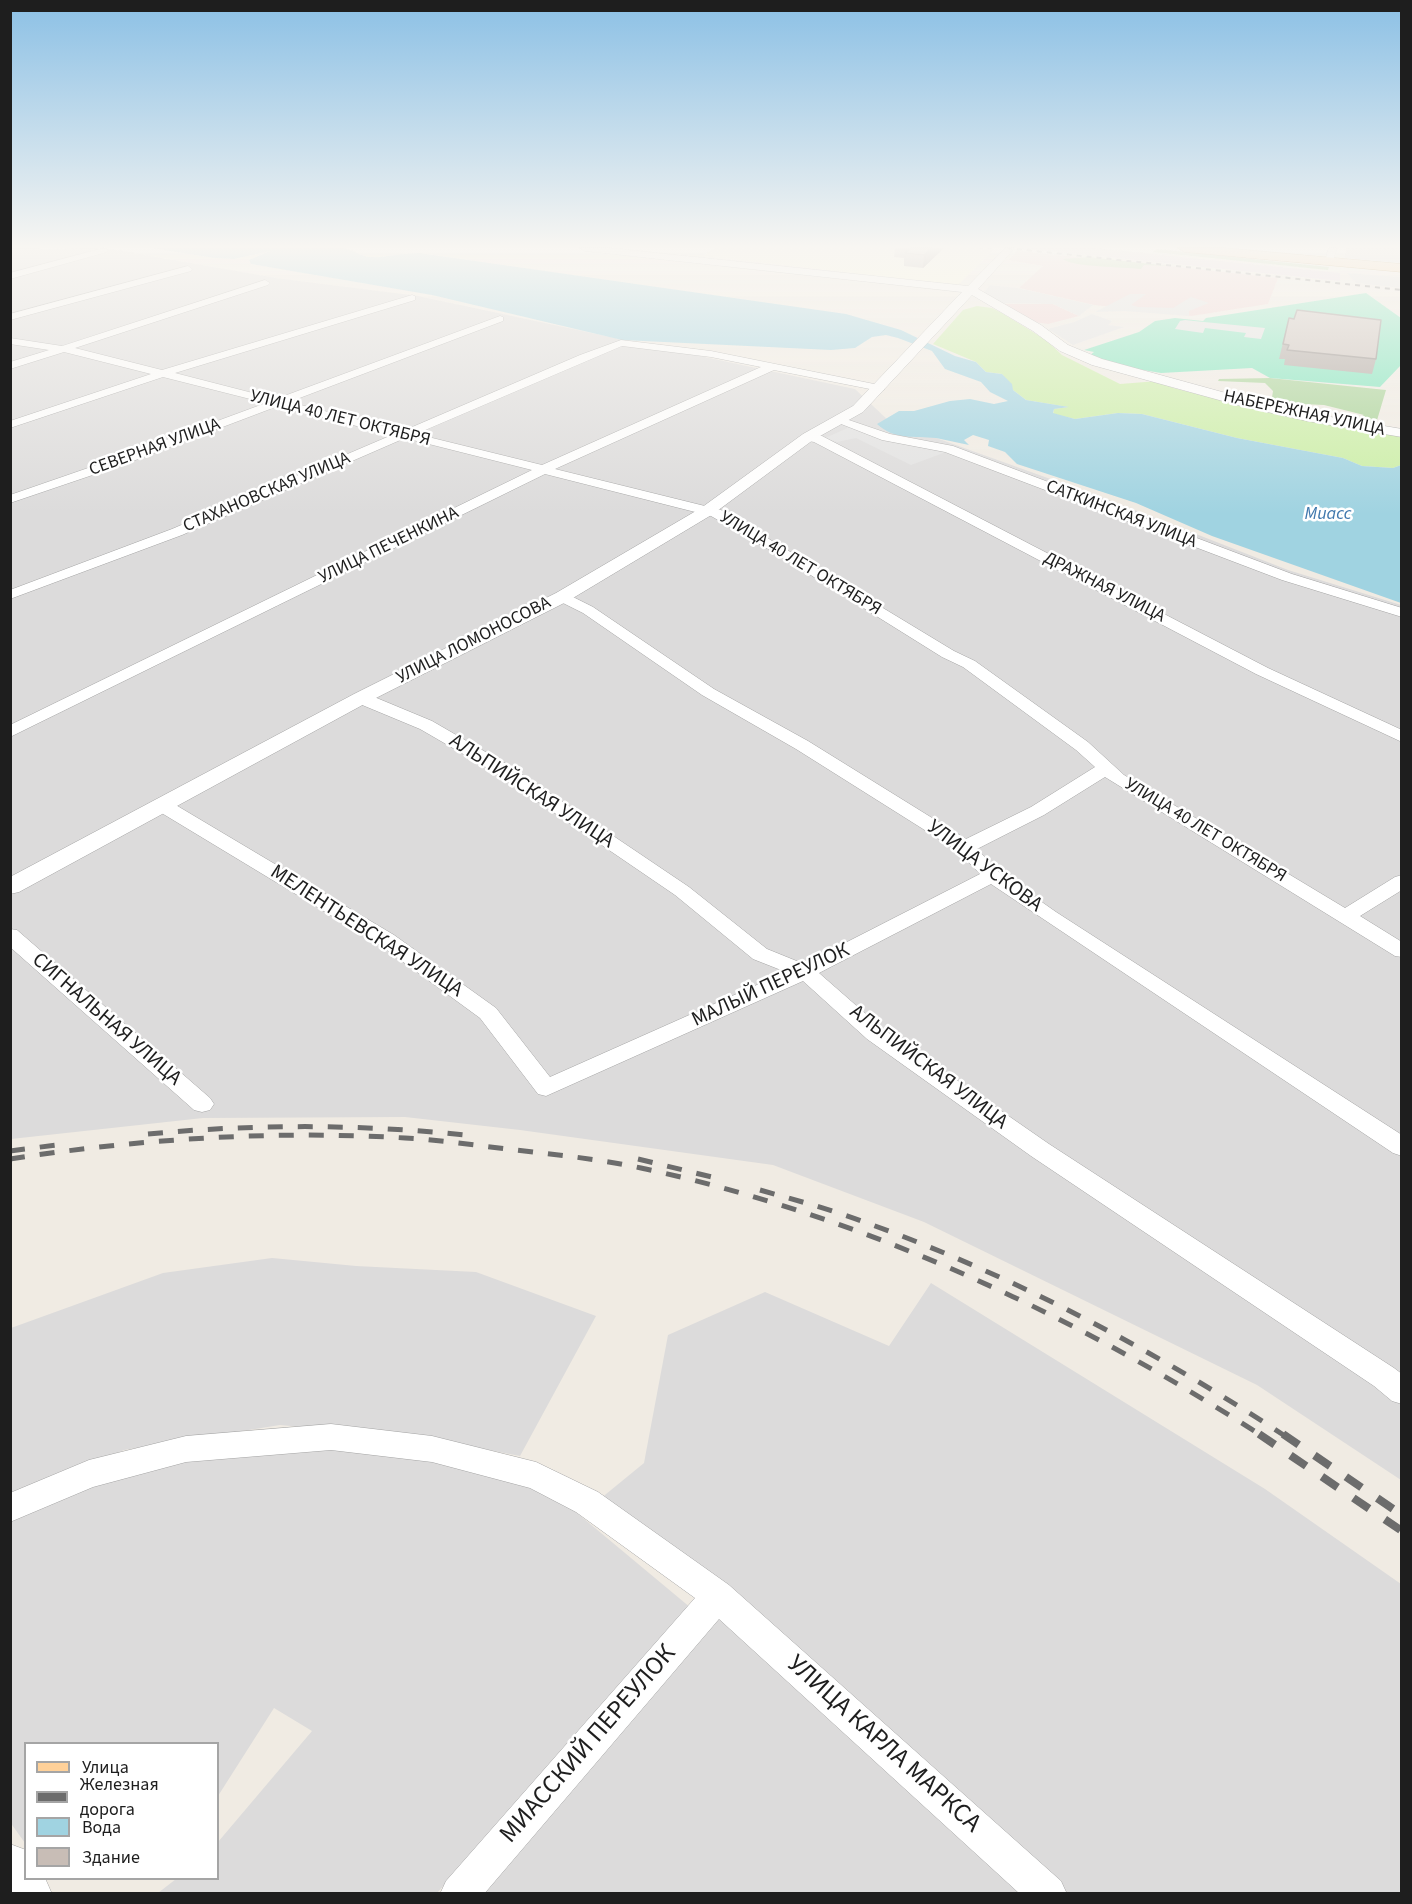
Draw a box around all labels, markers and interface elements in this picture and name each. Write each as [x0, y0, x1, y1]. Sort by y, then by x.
street label: УЛИЦА 40 ЛЕТ ОКТЯБРЯ [248, 386, 432, 452]
street label: НАБЕРЕЖНАЯ УЛИЦА [1221, 386, 1387, 442]
street label: СЕВЕРНАЯ УЛИЦА [86, 414, 224, 482]
street label: СТАХАНОВСКАЯ УЛИЦА [180, 448, 354, 538]
street label: САТКИНСКАЯ УЛИЦА [1042, 476, 1200, 554]
street label: УЛИЦА ПЕЧЕНКИНА [316, 503, 462, 589]
water label: Миасс [1304, 504, 1352, 526]
street label: УЛИЦА 40 ЛЕТ ОКТЯБРЯ [715, 507, 885, 621]
street label: ДРАЖНАЯ УЛИЦА [1040, 548, 1168, 628]
street label: УЛИЦА ЛОМОНОСОВА [393, 593, 555, 689]
street label: АЛЬПИЙСКАЯ УЛИЦА [444, 729, 618, 855]
street label: УЛИЦА 40 ЛЕТ ОКТЯБРЯ [1120, 774, 1290, 888]
street label: УЛИЦА УСКОВА [921, 815, 1047, 919]
street label: МЕЛЕНТЬЕВСКАЯ УЛИЦА [265, 860, 467, 1004]
street label: МАЛЫЙ ПЕРЕУЛОК [688, 938, 854, 1034]
street label: СИГНАЛЬНАЯ УЛИЦА [26, 948, 186, 1092]
street label: АЛЬПИЙСКАЯ УЛИЦА [844, 1000, 1012, 1136]
street label: МИАССКИЙ ПЕРЕУЛОК [494, 1639, 684, 1851]
street label: УЛИЦА КАРЛА МАРКСА [780, 1650, 986, 1840]
legend [24, 1742, 219, 1880]
text: Улица [82, 1755, 129, 1780]
text: Железная дорога [80, 1772, 159, 1822]
text: Вода [82, 1815, 121, 1840]
text: Здание [82, 1845, 140, 1870]

